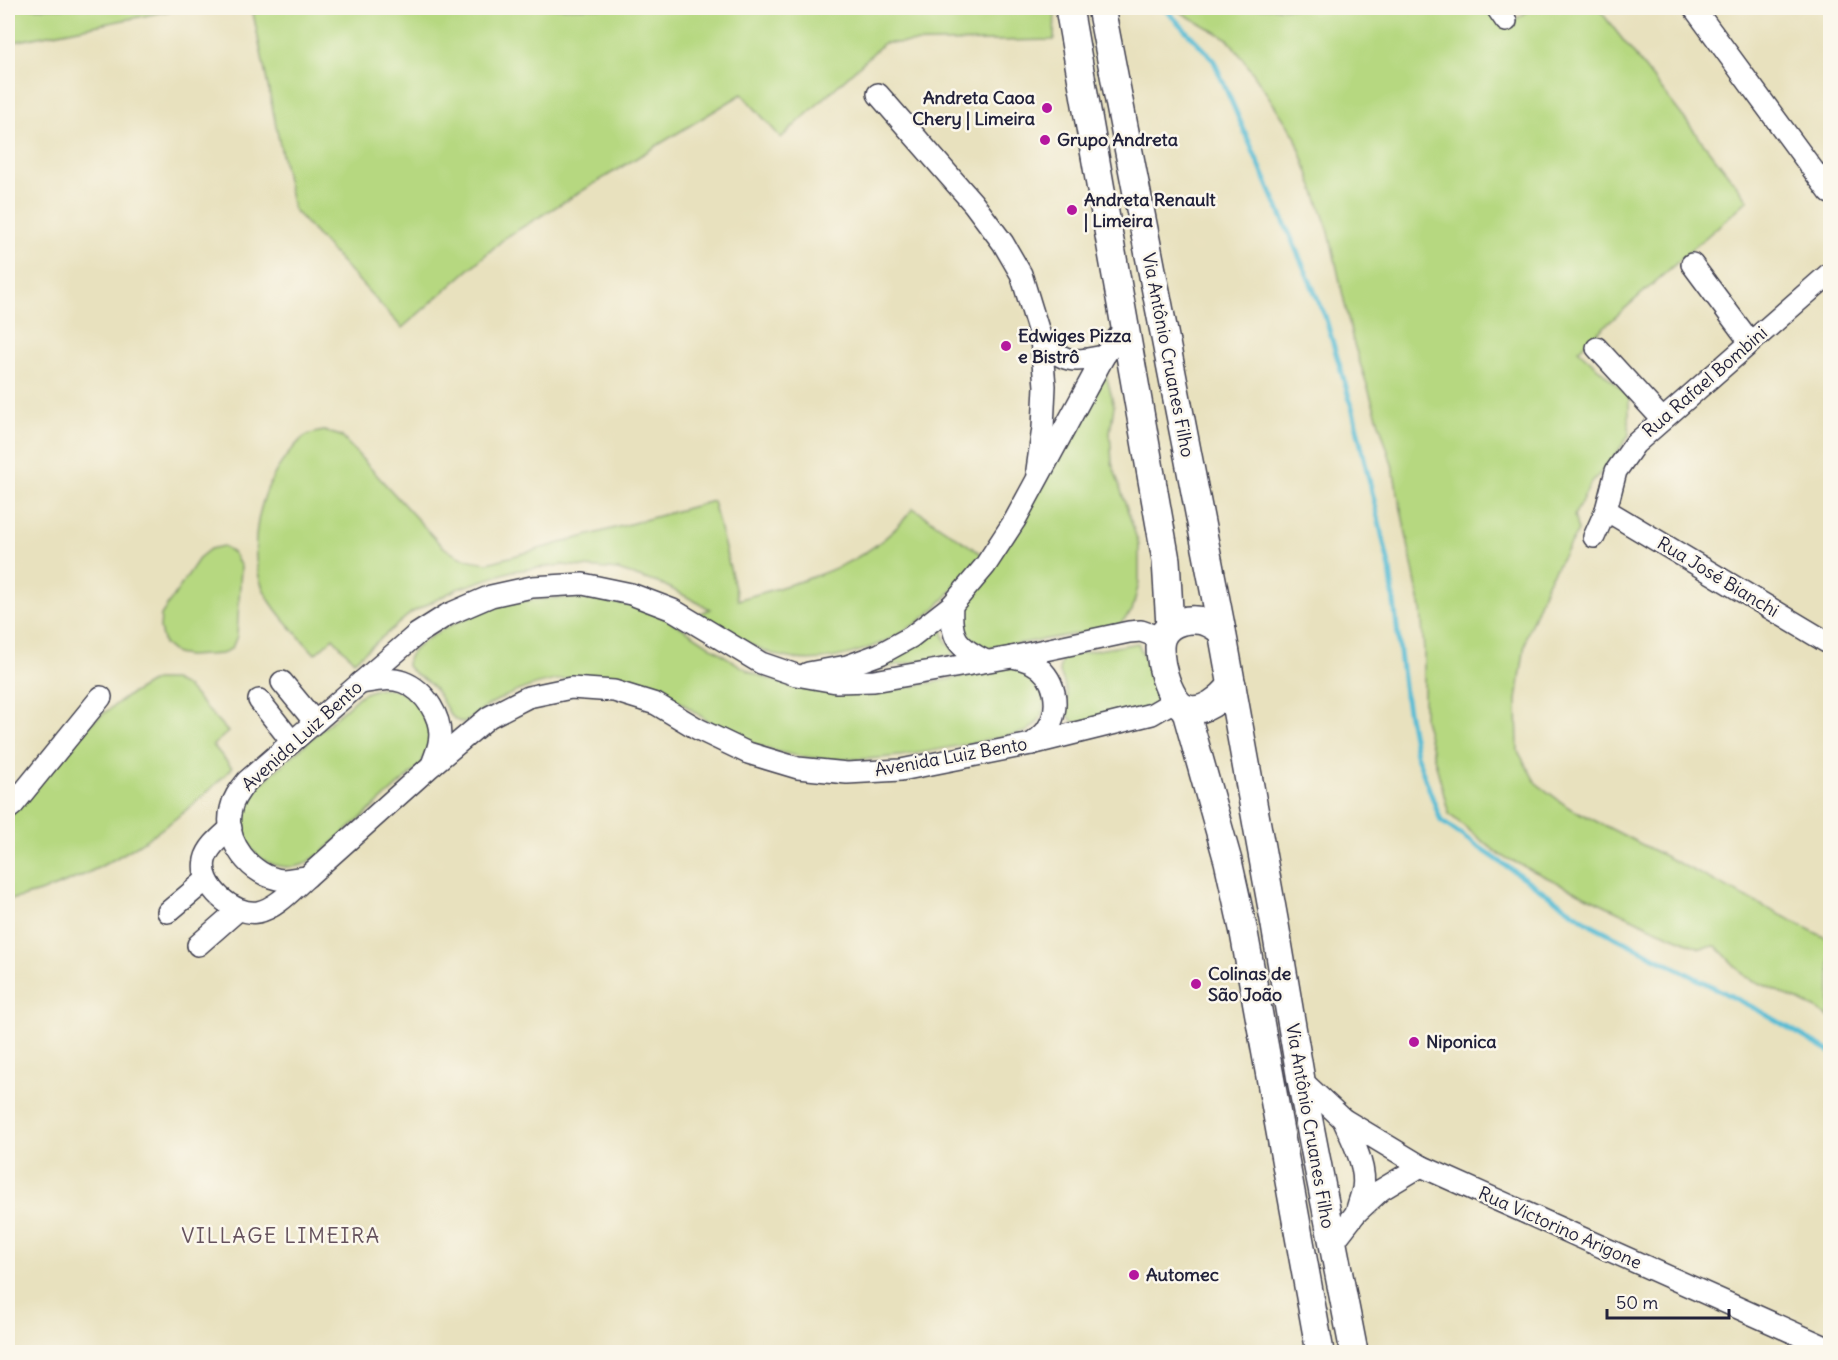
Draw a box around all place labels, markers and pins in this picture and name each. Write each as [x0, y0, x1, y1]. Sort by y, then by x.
place label: Andreta Caoa Chery | Limeira [912, 86, 1035, 131]
marker: Andreta Caoa Chery | Limeira [1040, 101, 1054, 115]
place label: Grupo Andreta [1057, 128, 1178, 151]
marker: Grupo Andreta [1038, 133, 1052, 147]
place label: Andreta Renault | Limeira [1084, 188, 1217, 233]
marker: Andreta Renault | Limeira [1065, 203, 1079, 217]
place label: Edwiges Pizza e Bistrô [1018, 324, 1132, 368]
marker: Edwiges Pizza e Bistrô [999, 339, 1013, 353]
place label: Colinas de São João [1208, 962, 1292, 1006]
marker: Colinas de São João [1189, 977, 1203, 991]
place label: Niponica [1426, 1030, 1497, 1053]
marker: Niponica [1407, 1035, 1421, 1049]
place label: Automec [1146, 1263, 1219, 1286]
marker: Automec [1127, 1268, 1141, 1282]

